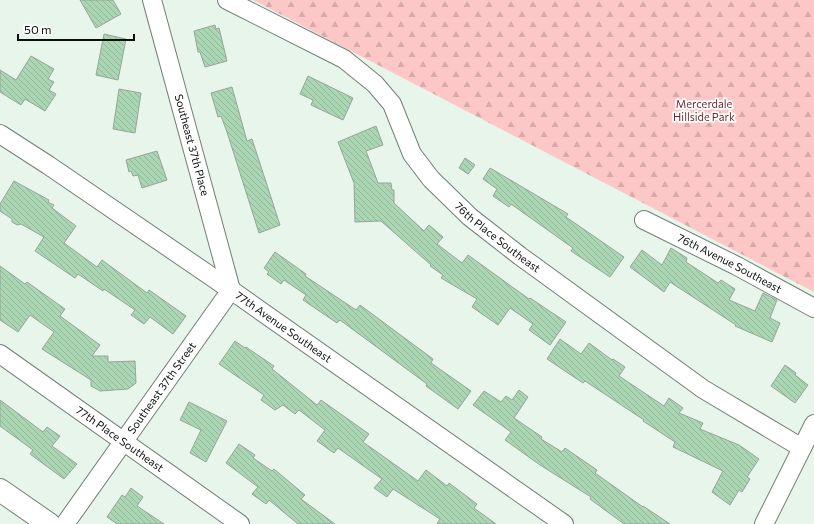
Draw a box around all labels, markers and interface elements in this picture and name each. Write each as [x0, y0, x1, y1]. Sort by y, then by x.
scale bar [18, 16, 134, 42]
text: 50 m [24, 22, 52, 36]
street label: Southeast 37th Place [173, 93, 212, 197]
park label: Mercerdale Hillside Park [673, 97, 735, 123]
street label: 76th Place Southeast [453, 199, 543, 275]
street label: 76th Avenue Southeast [676, 231, 785, 295]
street label: 77th Avenue Southeast [233, 288, 335, 365]
street label: Southeast 37th Street [124, 339, 198, 436]
street label: 77th Place Southeast [74, 403, 167, 474]

